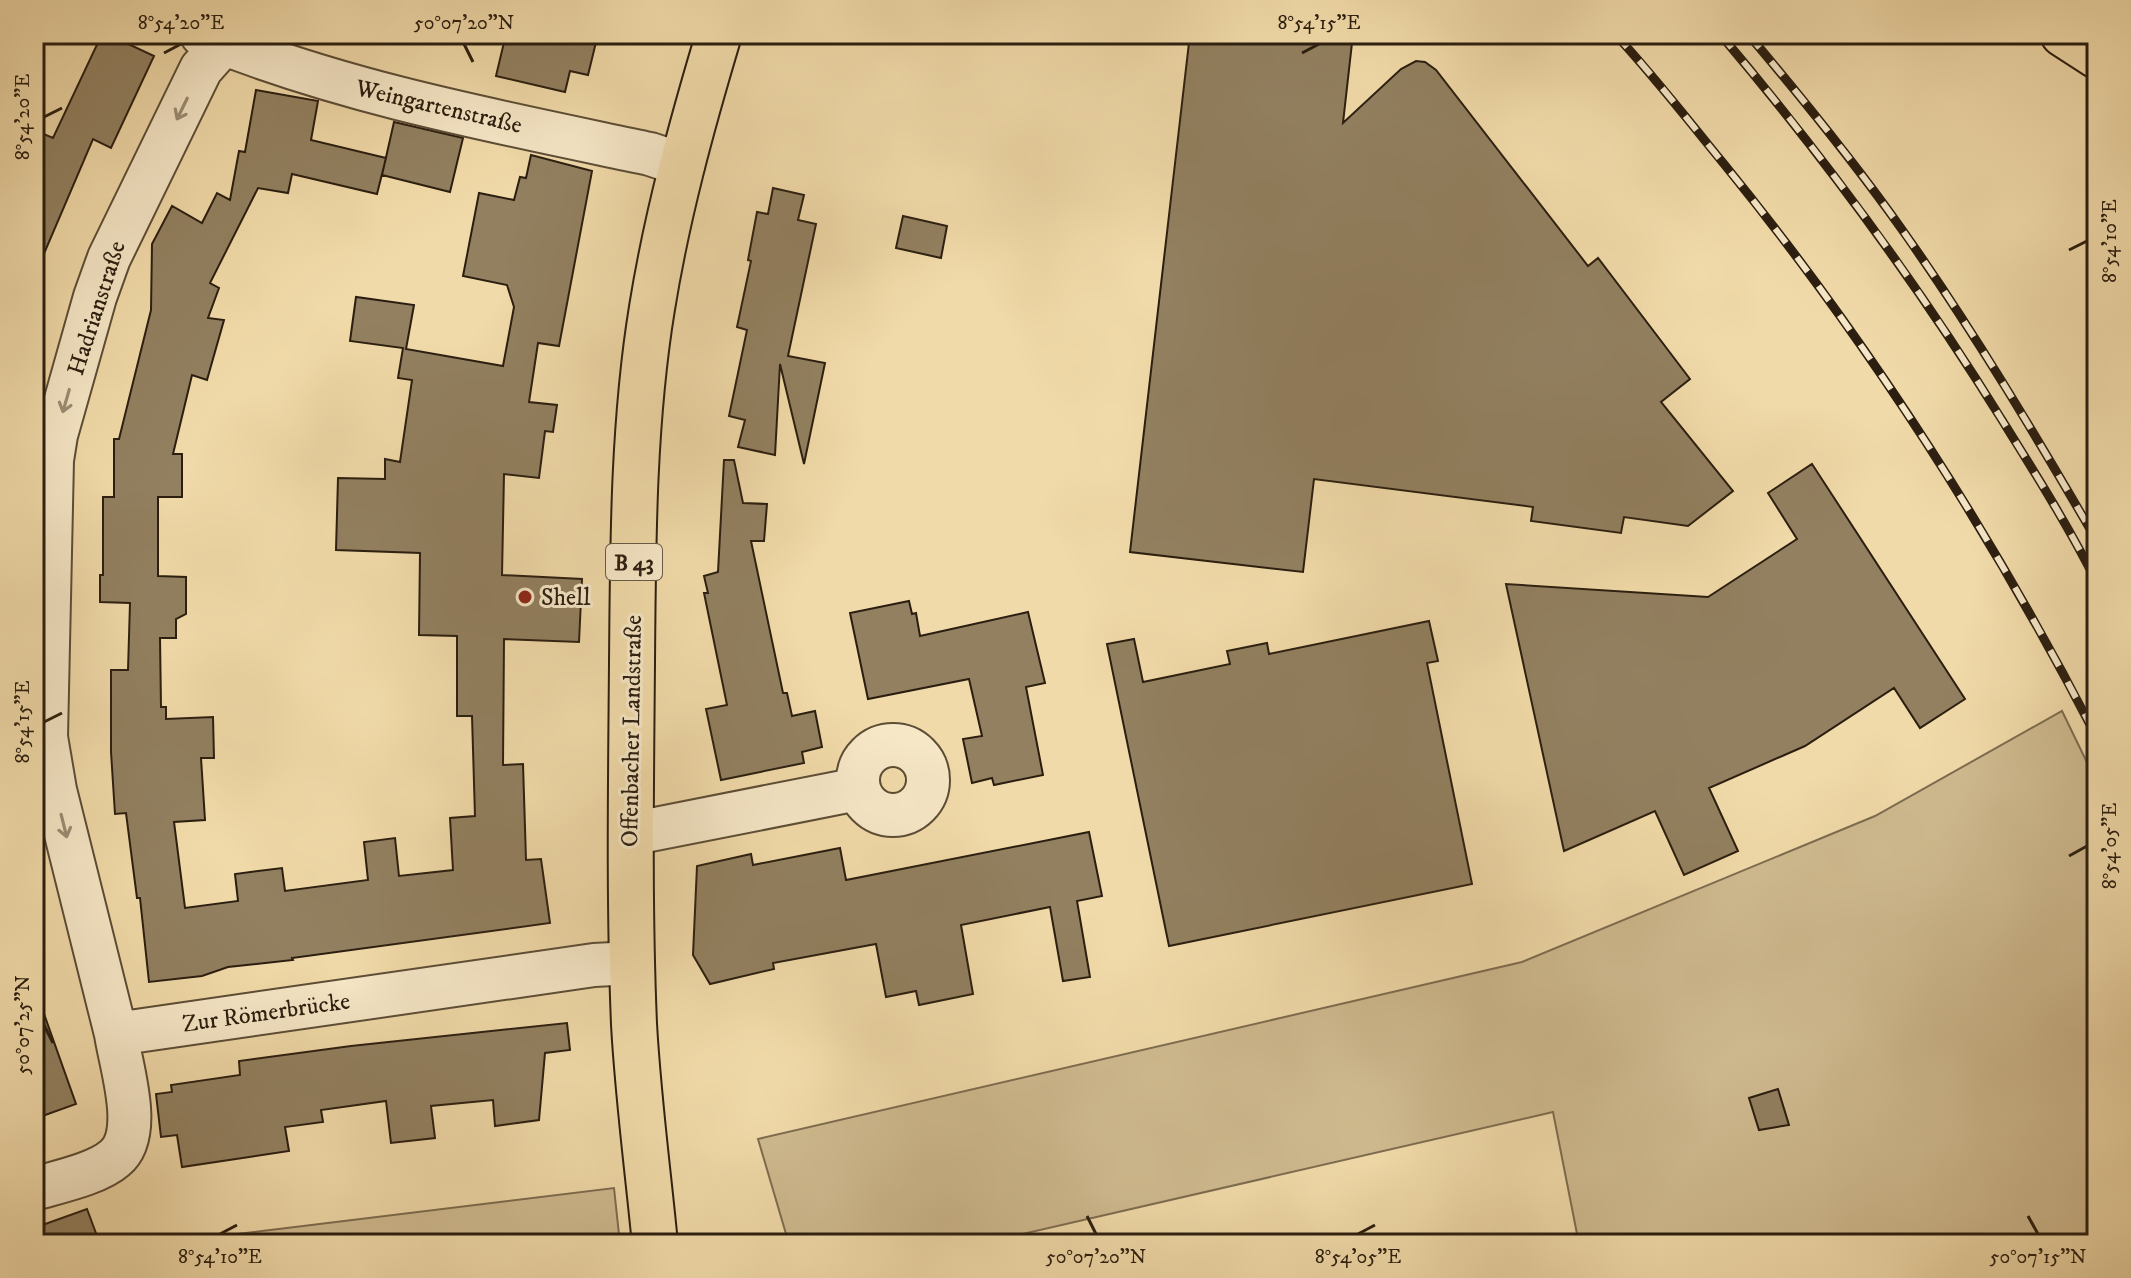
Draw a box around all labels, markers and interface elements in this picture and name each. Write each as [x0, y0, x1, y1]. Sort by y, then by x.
text: 8°54'20"E [138, 11, 224, 36]
text: 50°07'20"N [414, 11, 514, 36]
text: 8°54'15"E [1277, 11, 1361, 36]
street label: Weingartenstraße [352, 73, 525, 141]
text: 8°54'20"E [11, 74, 36, 160]
one-way arrow [174, 96, 189, 120]
text: 8°54'10"E [2098, 199, 2123, 283]
street label: Hadrianstraße [61, 237, 133, 379]
one-way arrow [58, 388, 73, 414]
road number: B 43 [606, 544, 662, 580]
place label: Shell [541, 583, 591, 613]
marker: Shell [516, 588, 534, 606]
street label: Offenbacher Landstraße [615, 615, 649, 847]
text: 8°54'15"E [11, 680, 36, 764]
text: 8°54'05"E [2098, 803, 2123, 889]
one-way arrow [57, 812, 72, 838]
text: 50°07'25"N [11, 975, 36, 1075]
street label: Zur Römerbrücke [180, 986, 352, 1040]
text: 8°54'10"E [178, 1245, 262, 1270]
text: 50°07'20"N [1046, 1245, 1146, 1270]
text: 8°54'05"E [1315, 1245, 1401, 1270]
text: 50°07'15"N [1989, 1245, 2087, 1270]

